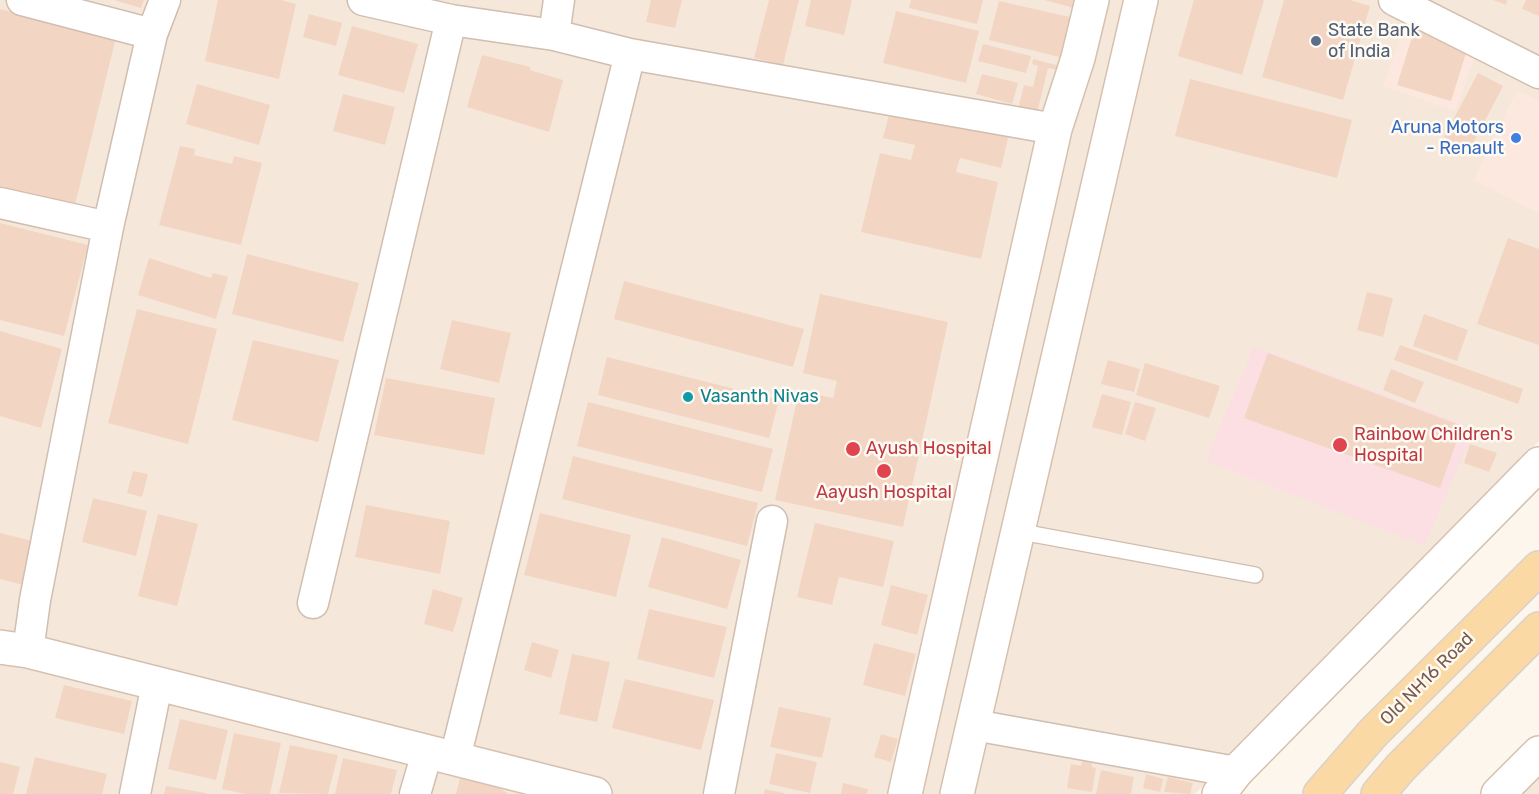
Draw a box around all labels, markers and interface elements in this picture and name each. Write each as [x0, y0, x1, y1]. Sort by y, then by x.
place label: State Bank of India [1328, 20, 1420, 63]
marker: State Bank of India [1309, 34, 1323, 48]
place label: Aruna Motors - Renault [1391, 117, 1504, 160]
marker: Aruna Motors - Renault [1509, 131, 1523, 145]
place label: Vasanth Nivas [700, 386, 819, 408]
marker: Vasanth Nivas [681, 390, 695, 404]
place label: Rainbow Children's Hospital [1354, 424, 1513, 466]
marker: Rainbow Children's Hospital [1331, 436, 1349, 454]
place label: Ayush Hospital [866, 438, 992, 460]
marker: Ayush Hospital [844, 440, 862, 458]
marker: Aayush Hospital [875, 462, 893, 480]
place label: Aayush Hospital [816, 482, 952, 504]
street label: Old NH16 Road [1376, 628, 1478, 730]

